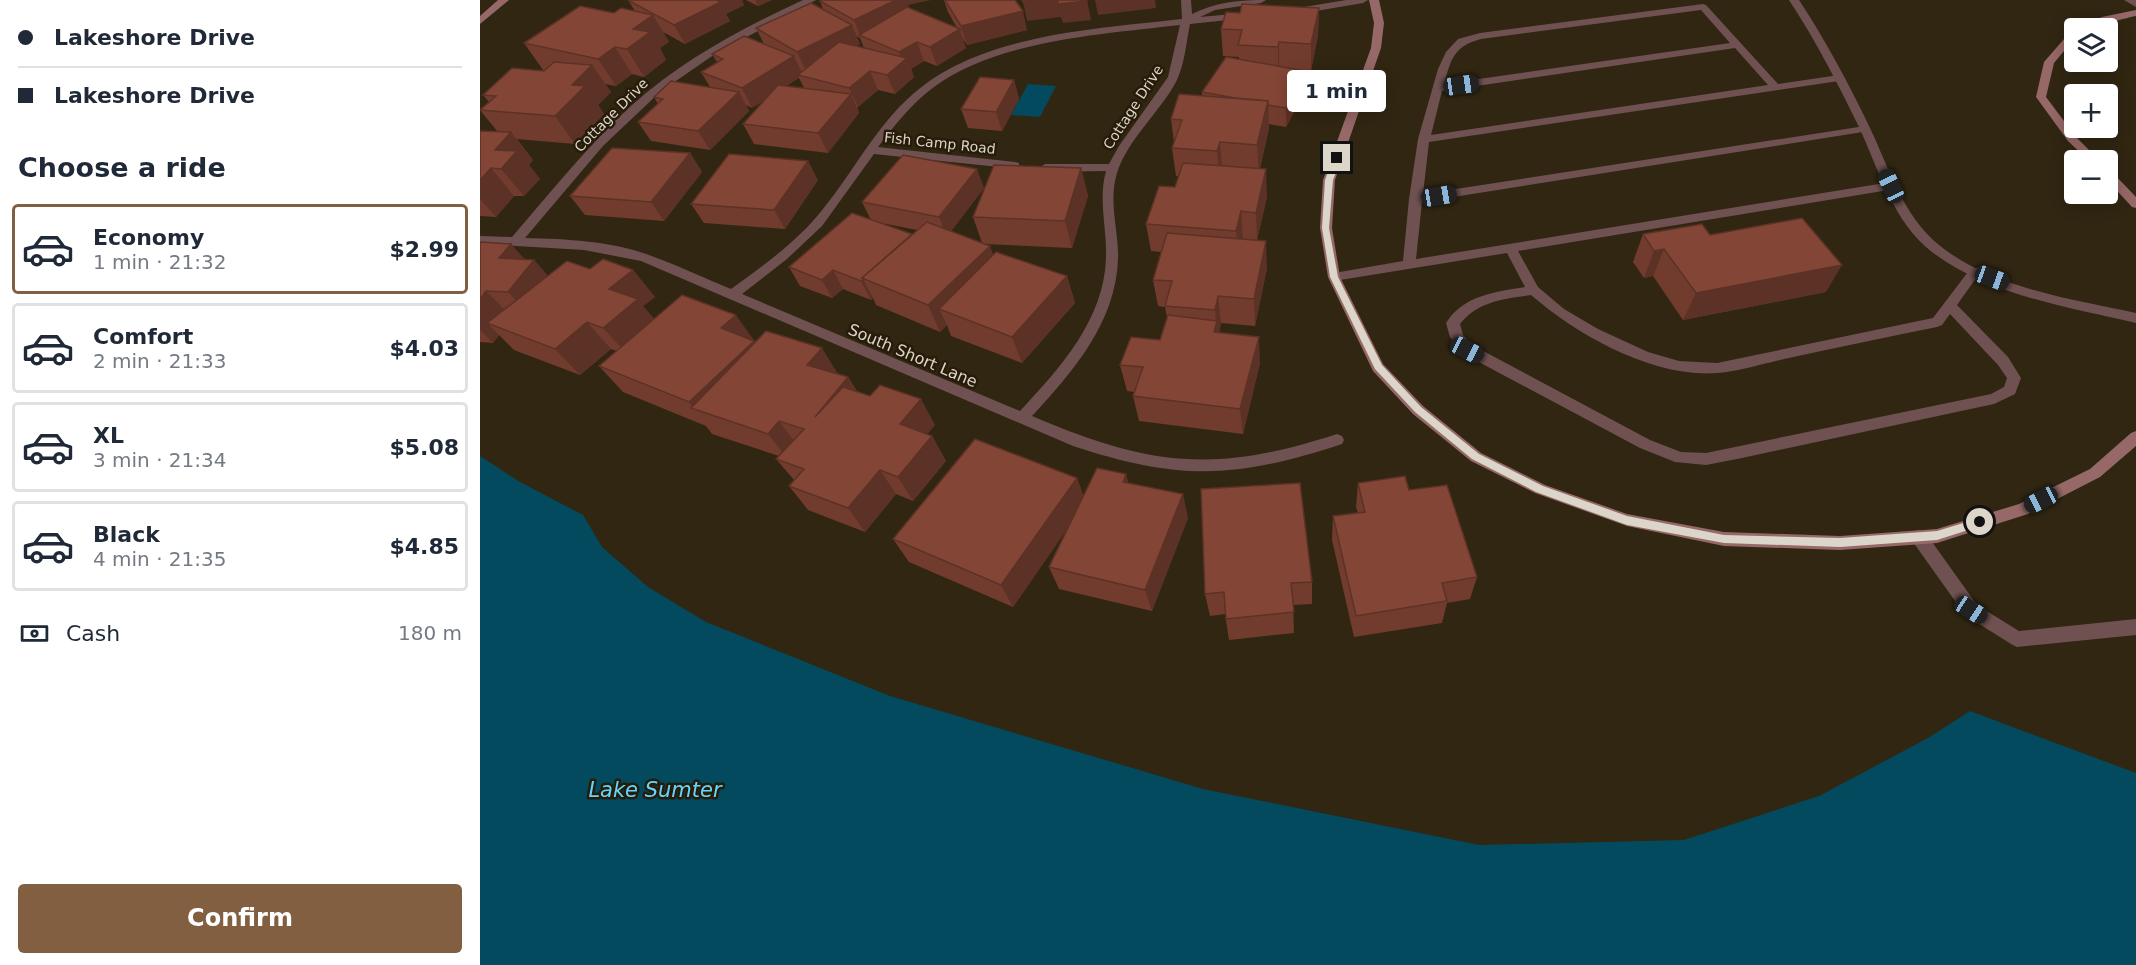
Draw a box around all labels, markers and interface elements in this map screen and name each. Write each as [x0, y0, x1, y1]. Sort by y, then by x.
map controls [2064, 18, 2118, 204]
button: layers [2064, 18, 2118, 72]
text: Lakeshore Drive [54, 25, 255, 50]
street label: Cottage Drive [1100, 62, 1166, 152]
callout: 1 min [1288, 71, 1386, 113]
car [1442, 74, 1480, 96]
street label: Cottage Drive [571, 75, 651, 155]
text: 1 min [1305, 79, 1368, 103]
text: Lakeshore Drive [54, 83, 255, 108]
button: + [2064, 84, 2118, 138]
street label: Fish Camp Road [883, 129, 997, 157]
route end [1323, 144, 1350, 171]
button: − [2064, 150, 2118, 204]
text: Choose a ride [18, 152, 226, 183]
car [1875, 166, 1907, 206]
car [1420, 184, 1458, 208]
icon: car [21, 222, 75, 276]
text: Economy [93, 225, 204, 250]
text: $2.99 [389, 237, 459, 262]
text: 1 min · 21:32 [93, 250, 227, 274]
car [1972, 263, 2012, 293]
street label: South Short Lane [845, 320, 980, 391]
icon: car [21, 321, 75, 375]
text: Comfort [93, 324, 193, 349]
car [1447, 334, 1487, 366]
text: $4.03 [389, 336, 459, 361]
text: 2 min · 21:33 [93, 349, 227, 373]
icon: car [21, 420, 75, 474]
text: XL [93, 423, 124, 448]
text: $5.08 [389, 435, 459, 460]
text: 3 min · 21:34 [93, 448, 227, 472]
car [2021, 484, 2061, 516]
route start [1966, 508, 1993, 535]
icon: car [21, 519, 75, 573]
text: Black [93, 522, 160, 547]
text: $4.85 [389, 534, 459, 559]
text: 4 min · 21:35 [93, 547, 227, 571]
car [1951, 593, 1991, 627]
icon: cash [18, 617, 51, 650]
text: Cash [66, 621, 120, 646]
text: 180 m [398, 621, 462, 645]
water label: Lake Sumter [588, 778, 723, 802]
button: Confirm [18, 884, 462, 953]

